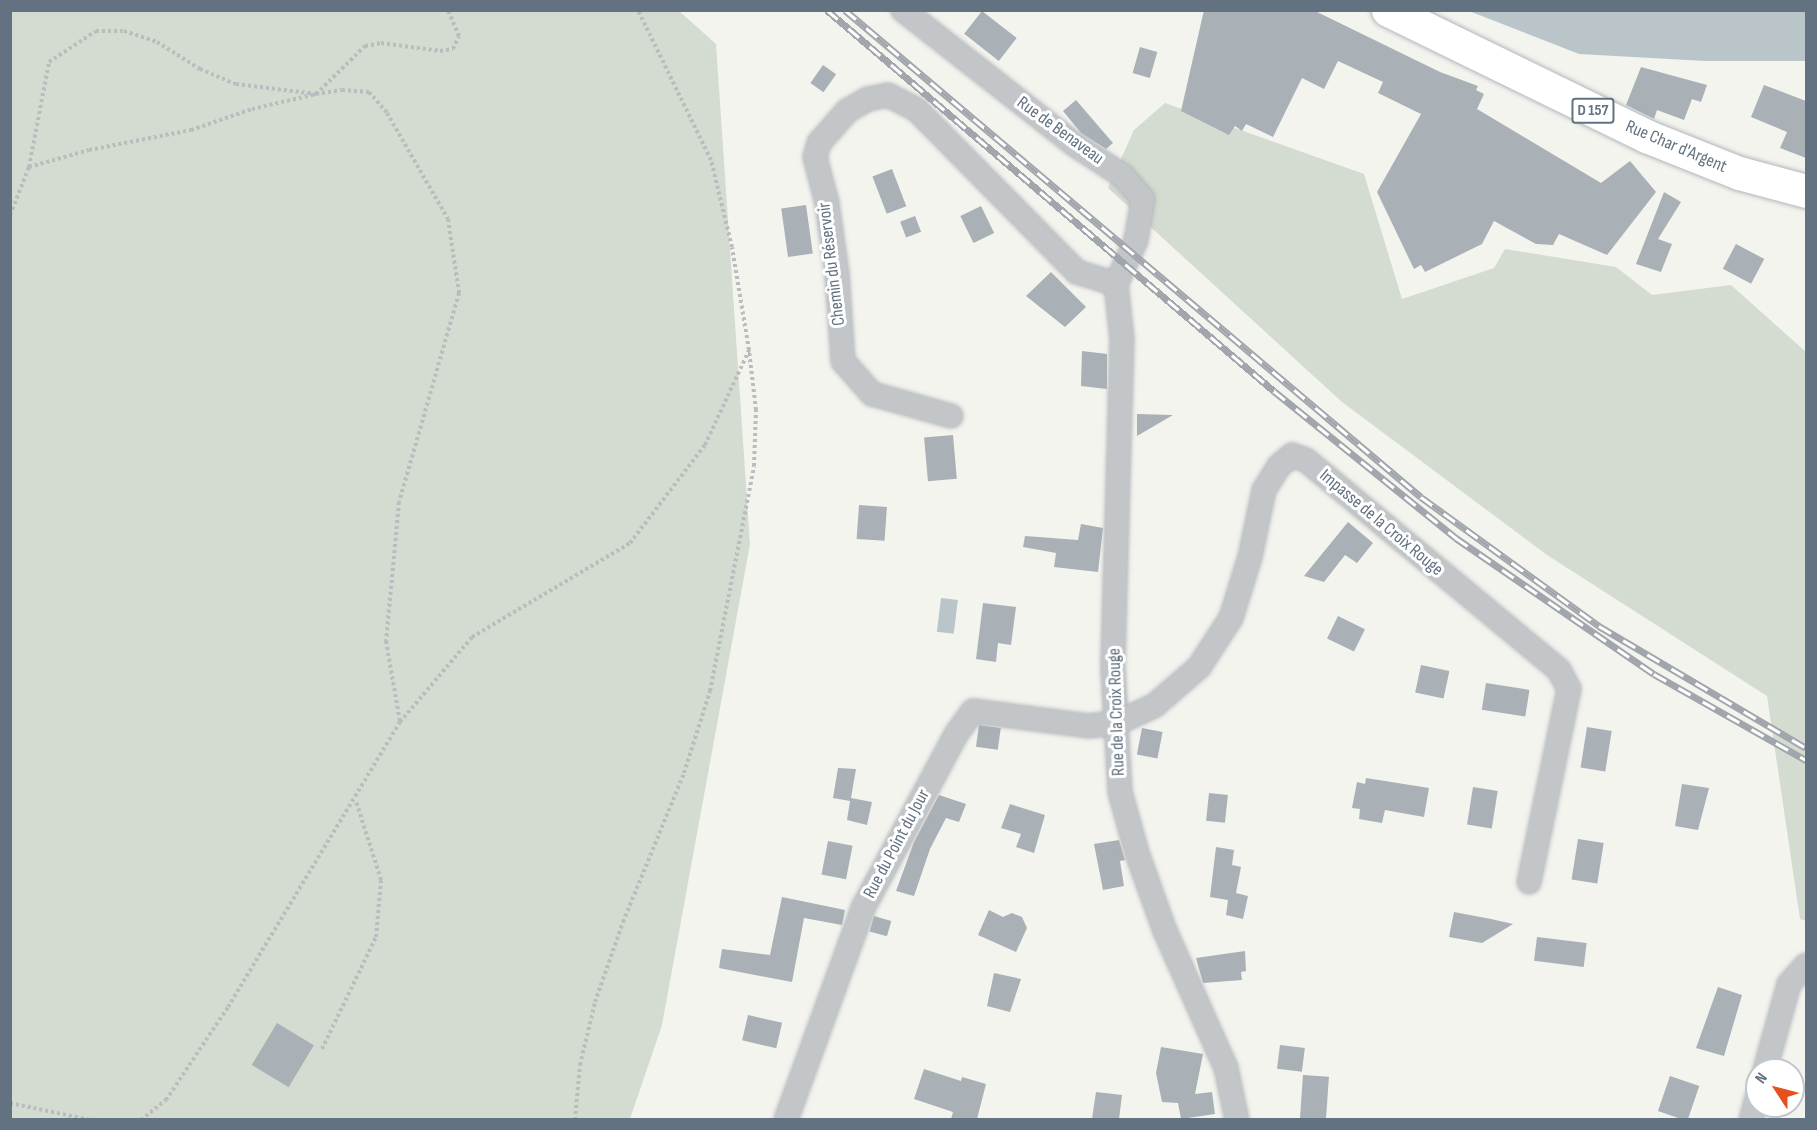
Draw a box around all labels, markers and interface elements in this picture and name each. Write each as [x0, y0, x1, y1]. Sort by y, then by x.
street label: Rue de Benaveau [1012, 92, 1108, 170]
road number: D 157 [1570, 98, 1616, 124]
street label: Rue Char d'Argent [1622, 116, 1730, 178]
street label: Chemin du Réservoir [814, 201, 850, 327]
street label: Impasse de la Croix Rouge [1315, 465, 1447, 581]
street label: Rue de la Croix Rouge [1104, 648, 1130, 776]
street label: Rue du Point du Jour [859, 786, 935, 902]
north arrow [1745, 1058, 1805, 1118]
text: N [1751, 1069, 1772, 1087]

